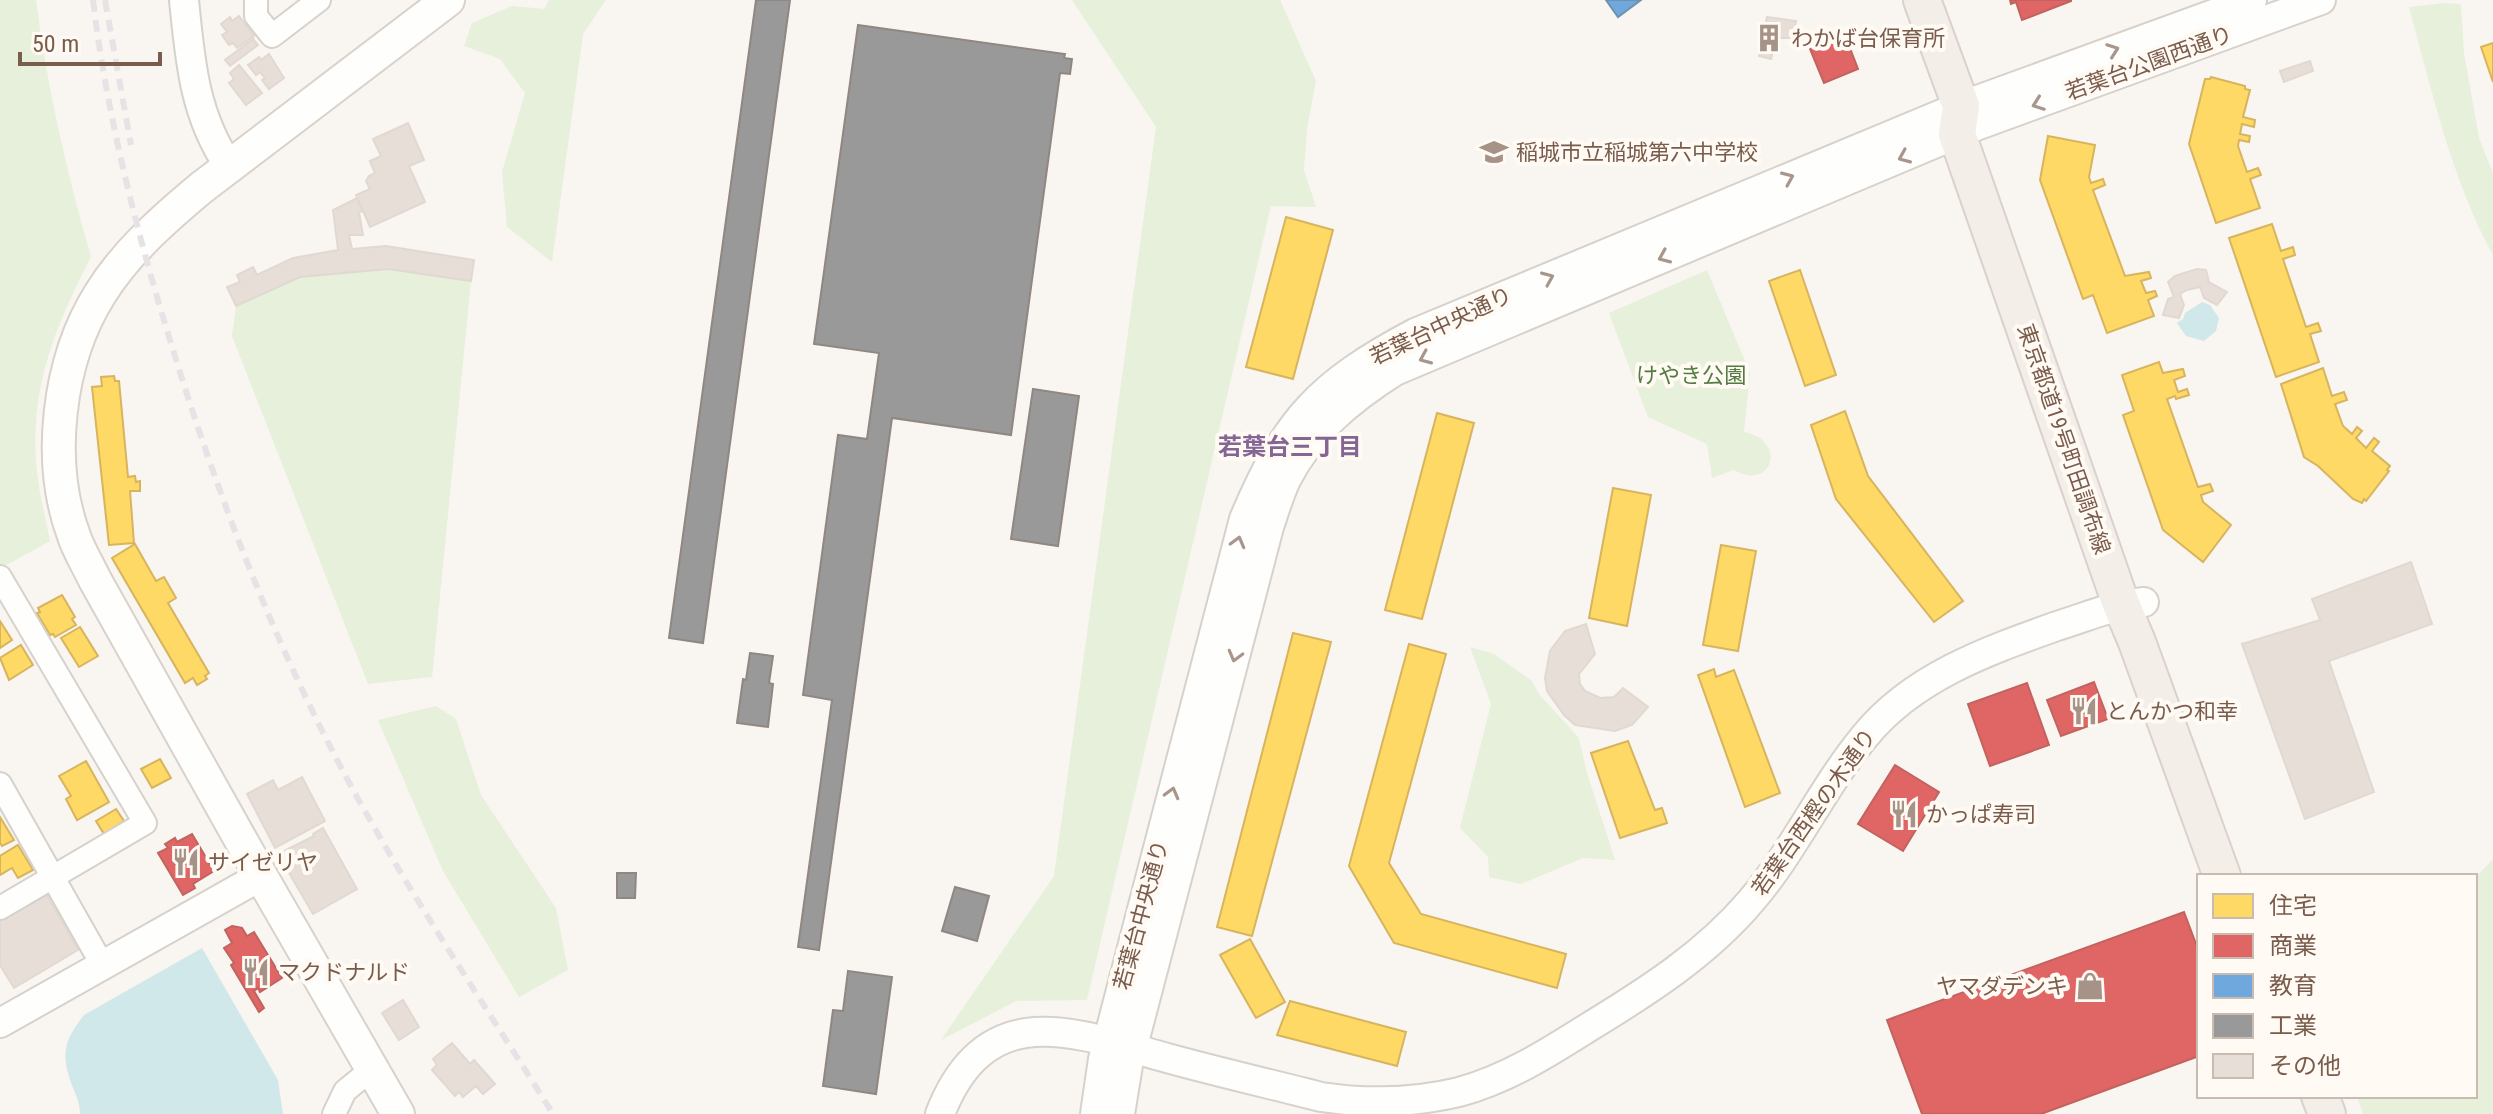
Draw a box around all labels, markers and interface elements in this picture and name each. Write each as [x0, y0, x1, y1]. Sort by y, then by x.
scale bar [20, 16, 160, 66]
street label: 若葉台公園西通り [2062, 21, 2236, 105]
building icon: わかば台保育所 [1754, 23, 1784, 53]
place label: わかば台保育所 [1791, 26, 1945, 51]
text: 50 m [32, 30, 79, 58]
one-way arrow [2105, 43, 2119, 60]
one-way arrow [2032, 94, 2046, 111]
school or university icon: 稲城市立稲城第六中学校 [1479, 137, 1509, 167]
place label: 稲城市立稲城第六中学校 [1516, 140, 1758, 165]
one-way arrow [1898, 147, 1912, 163]
one-way arrow [1780, 171, 1794, 188]
one-way arrow [1658, 248, 1673, 264]
one-way arrow [1540, 271, 1554, 288]
street label: 若葉台中央通り [1366, 282, 1516, 370]
street label: 東京都道19号町田調布線 [2013, 321, 2115, 557]
one-way arrow [1419, 349, 1433, 365]
park label: けやき公園 [1636, 363, 1746, 388]
district label: 若葉台三丁目 [1218, 433, 1362, 461]
one-way arrow [1228, 535, 1245, 549]
one-way arrow [1227, 648, 1244, 662]
restaurant icon: とんかつ和幸 [2069, 696, 2099, 726]
place label: とんかつ和幸 [2106, 699, 2238, 724]
street label: 若葉台西樫の木通り [1747, 724, 1881, 900]
one-way arrow [1163, 787, 1180, 801]
restaurant icon: かっぱ寿司 [1889, 799, 1919, 829]
place label: かっぱ寿司 [1926, 802, 2036, 827]
street label: 若葉台中央通り [1109, 837, 1173, 993]
restaurant icon: サイゼリヤ [171, 847, 201, 877]
place label: サイゼリヤ [208, 850, 318, 875]
legend [2197, 874, 2477, 1098]
text: 住宅 [2269, 892, 2317, 920]
text: 商業 [2269, 932, 2317, 960]
restaurant icon: マクドナルド [241, 957, 271, 987]
place label: マクドナルド [278, 960, 410, 985]
shop icon: ヤマダデンキ [2075, 971, 2105, 1001]
text: 教育 [2269, 972, 2317, 1000]
place label: ヤマダデンキ [1936, 974, 2068, 999]
text: 工業 [2269, 1012, 2317, 1040]
text: その他 [2269, 1052, 2341, 1080]

